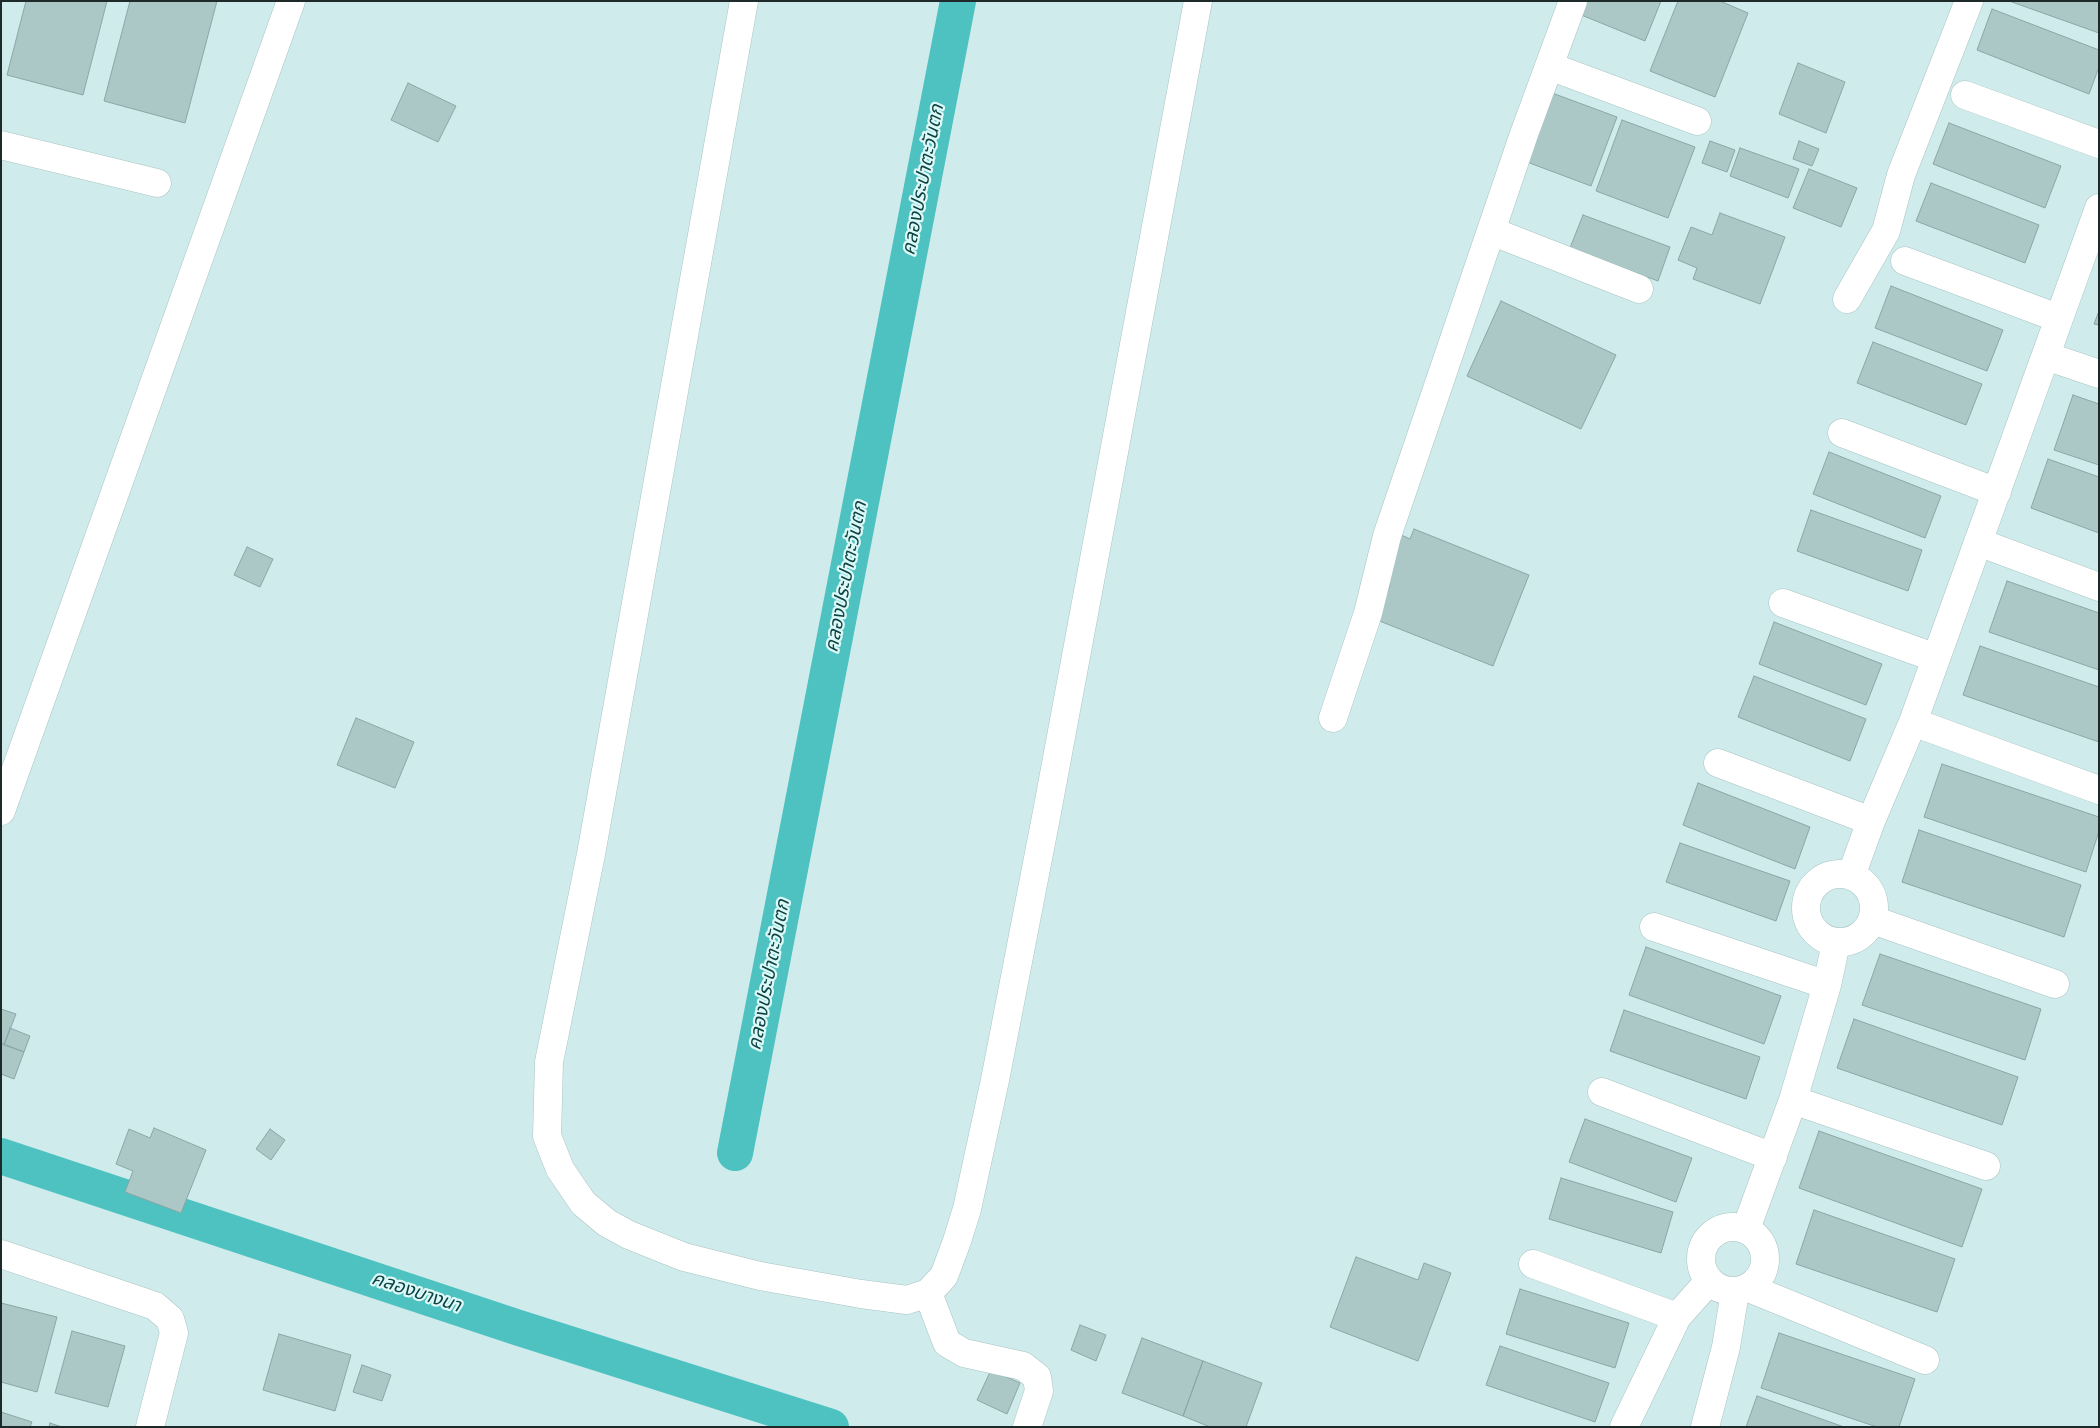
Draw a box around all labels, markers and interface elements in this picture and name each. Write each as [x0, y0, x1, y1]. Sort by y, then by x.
water label: คลองประปาตะวันตก [898, 103, 950, 257]
water label: คลองประปาตะวันตก [821, 500, 873, 654]
water label: คลองประปาตะวันตก [744, 898, 796, 1052]
water label: คลองบางนา [369, 1268, 463, 1318]

